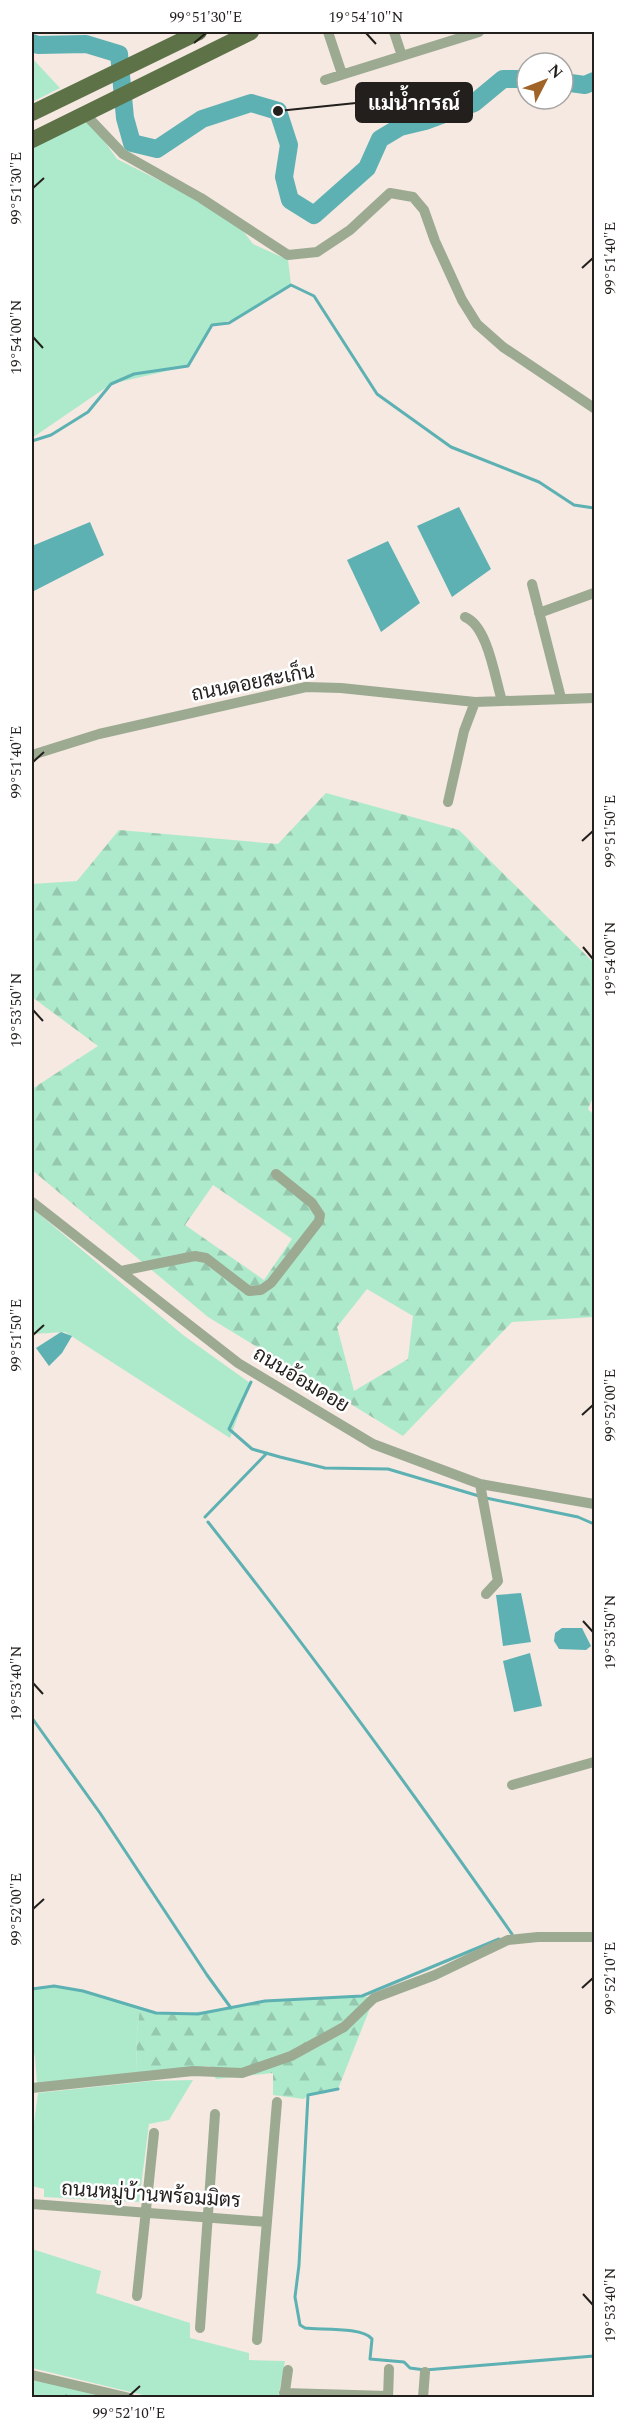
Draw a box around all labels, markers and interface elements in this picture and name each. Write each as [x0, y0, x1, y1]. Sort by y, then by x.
text: 99°51'30"E [170, 6, 242, 29]
text: 19°54'10"N [329, 6, 404, 29]
north arrow [515, 51, 575, 111]
text: N [542, 59, 569, 85]
callout: แม่น้ำกรณ์ [356, 83, 472, 122]
text: แม่น้ำกรณ์ [368, 85, 461, 120]
text: 99°51'30"E [5, 152, 28, 224]
text: 99°51'40"E [599, 222, 622, 294]
text: 19°54'00"N [5, 299, 28, 375]
street label: ถนนดอยสะเก็น [189, 655, 317, 710]
text: 99°51'40"E [5, 726, 28, 798]
text: 99°51'50"E [599, 795, 622, 867]
text: 19°54'00"N [599, 921, 622, 997]
text: 19°53'50"N [5, 972, 28, 1048]
text: 99°51'50"E [5, 1299, 28, 1371]
street label: ถนนอ้อมดอย [247, 1339, 355, 1421]
text: 99°52'00"E [599, 1369, 622, 1441]
text: 19°53'50"N [599, 1594, 622, 1670]
text: 19°53'40"N [5, 1645, 28, 1721]
text: 99°52'00"E [5, 1873, 28, 1945]
text: 99°52'10"E [599, 1942, 622, 2014]
street label: ถนนหมู่บ้านพร้อมมิตร [60, 2174, 242, 2216]
text: 19°53'40"N [599, 2267, 622, 2343]
text: 99°52'10"E [93, 2402, 165, 2425]

